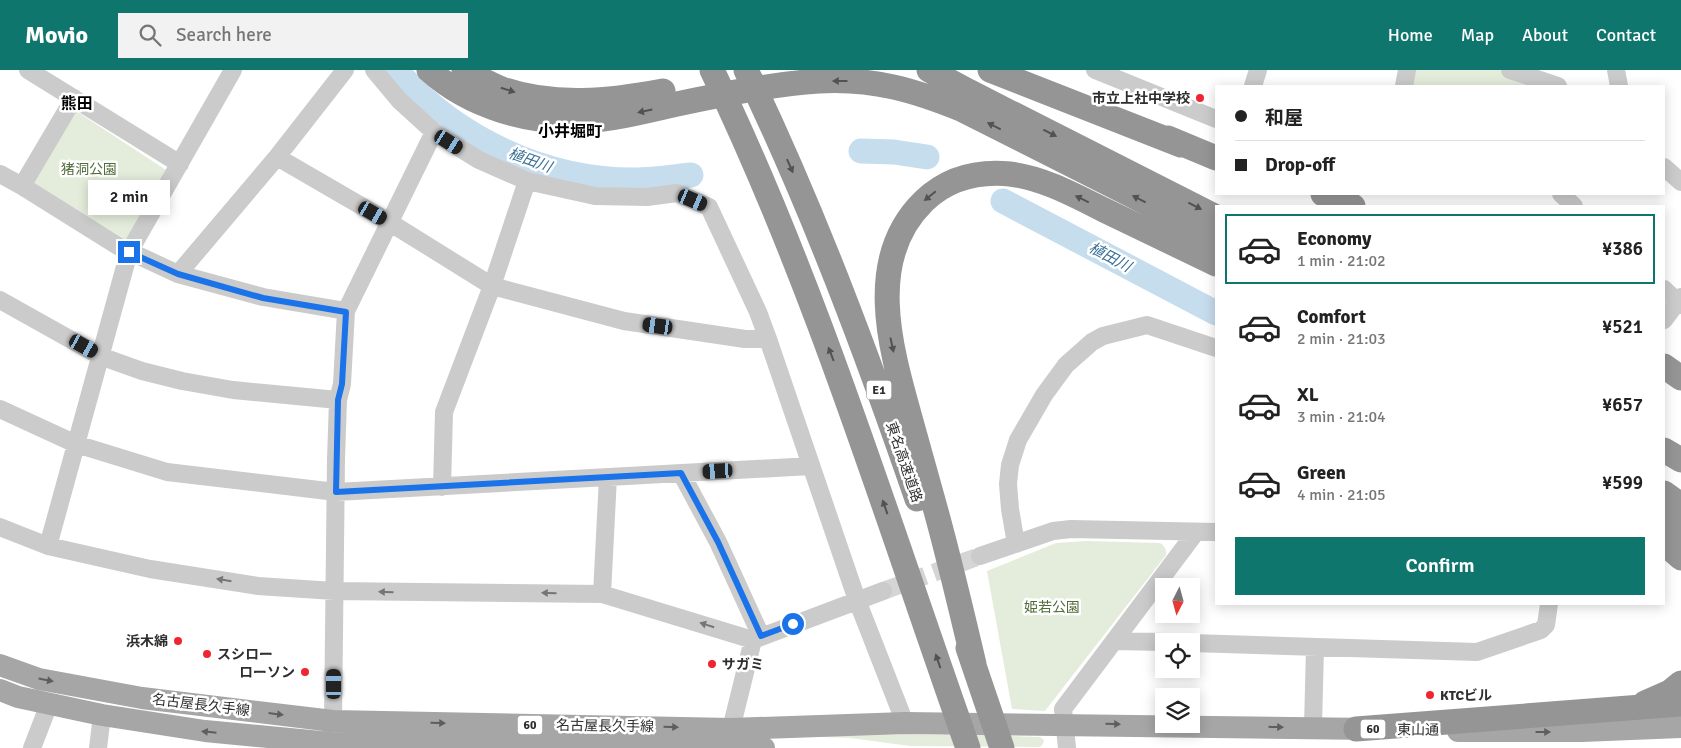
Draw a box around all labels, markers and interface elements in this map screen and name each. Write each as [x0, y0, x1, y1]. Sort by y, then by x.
search box [118, 13, 468, 58]
text: Movio [25, 20, 88, 50]
icon: search [136, 21, 164, 49]
text: Search here [176, 23, 272, 47]
text: Home [1388, 24, 1433, 46]
text: Map [1461, 24, 1494, 46]
text: About [1522, 24, 1568, 46]
text: Contact [1596, 24, 1656, 46]
one-way arrow [832, 77, 848, 85]
one-way arrow [501, 87, 516, 95]
place label: 市立上社中学校 [1092, 90, 1190, 107]
marker: 市立上社中学校 [1194, 92, 1206, 104]
district label: 熊田 [61, 94, 93, 114]
text: 和屋 [1265, 106, 1303, 130]
one-way arrow [638, 107, 653, 115]
district label: 小井堀町 [538, 122, 602, 142]
one-way arrow [987, 122, 1001, 130]
car [432, 128, 465, 156]
one-way arrow [1043, 129, 1057, 137]
water label: 植田川 [506, 144, 556, 177]
text: Drop-off [1265, 153, 1335, 177]
one-way arrow [787, 159, 795, 173]
park label: 猪洞公園 [61, 161, 117, 178]
callout: 2 min [88, 180, 170, 214]
text: 2 min [110, 187, 148, 207]
car [676, 187, 709, 213]
one-way arrow [924, 191, 937, 202]
one-way arrow [1075, 195, 1089, 203]
one-way arrow [1132, 195, 1146, 203]
car [356, 199, 389, 227]
one-way arrow [1188, 202, 1202, 210]
icon: car [1237, 227, 1282, 272]
text: Economy [1297, 227, 1371, 251]
text: ¥386 [1602, 237, 1643, 261]
water label: 植田川 [1086, 238, 1136, 276]
route end [118, 241, 140, 263]
text: 1 min · 21:02 [1297, 251, 1386, 271]
icon: car [1237, 305, 1282, 350]
text: Comfort [1297, 305, 1366, 329]
text: ¥521 [1602, 315, 1643, 339]
car [642, 316, 673, 336]
text: 2 min · 21:03 [1297, 329, 1386, 349]
car [67, 332, 100, 360]
one-way arrow [889, 338, 897, 354]
one-way arrow [827, 346, 835, 361]
road number: E1 [866, 380, 892, 400]
icon: car [1237, 383, 1282, 428]
text: XL [1297, 383, 1319, 407]
text: ¥657 [1602, 393, 1643, 417]
text: 3 min · 21:04 [1297, 407, 1386, 427]
street label: 東名高速道路 [882, 420, 926, 504]
icon: car [1237, 461, 1282, 506]
text: Green [1297, 461, 1346, 485]
car [702, 463, 733, 479]
text: ¥599 [1602, 471, 1643, 495]
text: 4 min · 21:05 [1297, 485, 1386, 505]
one-way arrow [881, 500, 888, 515]
button: Confirm [1235, 537, 1645, 595]
one-way arrow [216, 576, 232, 584]
north arrow [1155, 578, 1200, 622]
map controls [1155, 578, 1200, 733]
one-way arrow [378, 587, 394, 595]
one-way arrow [541, 589, 557, 597]
park label: 姫若公園 [1024, 599, 1080, 616]
route start [782, 613, 804, 635]
one-way arrow [699, 621, 714, 629]
place label: 浜木綿 [126, 633, 168, 650]
button: locate [1155, 633, 1200, 678]
marker: 浜木綿 [172, 635, 184, 647]
place label: スシロー [217, 646, 273, 663]
marker: スシロー [201, 648, 213, 660]
one-way arrow [933, 653, 941, 668]
place label: サガミ [722, 656, 764, 673]
marker: サガミ [706, 658, 718, 670]
place label: ローソン [239, 664, 295, 681]
marker: ローソン [299, 666, 311, 678]
car [326, 669, 341, 699]
one-way arrow [39, 676, 54, 684]
place label: KTCビル [1440, 687, 1492, 704]
button: layers [1155, 688, 1200, 733]
marker: KTCビル [1424, 689, 1436, 701]
street label: 名古屋長久手線 [151, 691, 251, 719]
one-way arrow [269, 710, 285, 718]
road number: 60 [518, 716, 542, 734]
street label: 名古屋長久手線 [556, 717, 654, 735]
one-way arrow [431, 719, 447, 727]
road number: 60 [1360, 720, 1386, 739]
one-way arrow [1105, 721, 1121, 729]
street label: 東山通 [1397, 721, 1439, 739]
one-way arrow [1268, 723, 1284, 731]
one-way arrow [663, 724, 679, 732]
one-way arrow [200, 728, 216, 736]
one-way arrow [1535, 728, 1551, 736]

